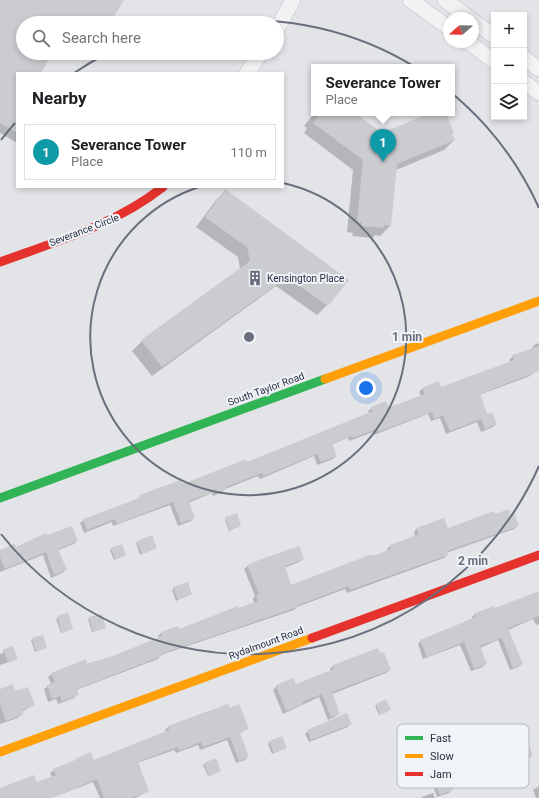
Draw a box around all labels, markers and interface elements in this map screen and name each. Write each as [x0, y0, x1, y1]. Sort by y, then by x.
north arrow [443, 12, 479, 48]
map controls [491, 12, 527, 120]
button: + [491, 12, 527, 48]
search box [16, 16, 284, 60]
icon: search [30, 27, 52, 49]
text: Search here [62, 29, 141, 47]
button: − [491, 48, 527, 84]
popup [311, 64, 455, 116]
text: Severance Tower [326, 74, 440, 92]
button: layers [491, 84, 527, 120]
text: Nearby [32, 88, 87, 108]
text: Place [326, 92, 358, 107]
pin: 1 [370, 129, 396, 162]
text: Severance Tower [71, 136, 186, 154]
text: 1 [42, 145, 50, 160]
text: 110 m [230, 145, 267, 160]
text: Place [71, 154, 103, 169]
street label: Severance Circle [48, 212, 120, 248]
building icon: Kensington Place [246, 269, 264, 287]
place label: Kensington Place [267, 273, 344, 284]
centre of rings [242, 330, 256, 344]
text: 1 min [392, 330, 422, 344]
street label: South Taylor Road [226, 370, 306, 408]
your location [356, 378, 376, 398]
text: 2 min [458, 554, 488, 568]
street label: Rydalmount Road [227, 624, 305, 662]
legend [397, 724, 529, 788]
text: Fast [430, 732, 452, 745]
text: Slow [430, 750, 454, 763]
text: Jam [430, 768, 452, 781]

